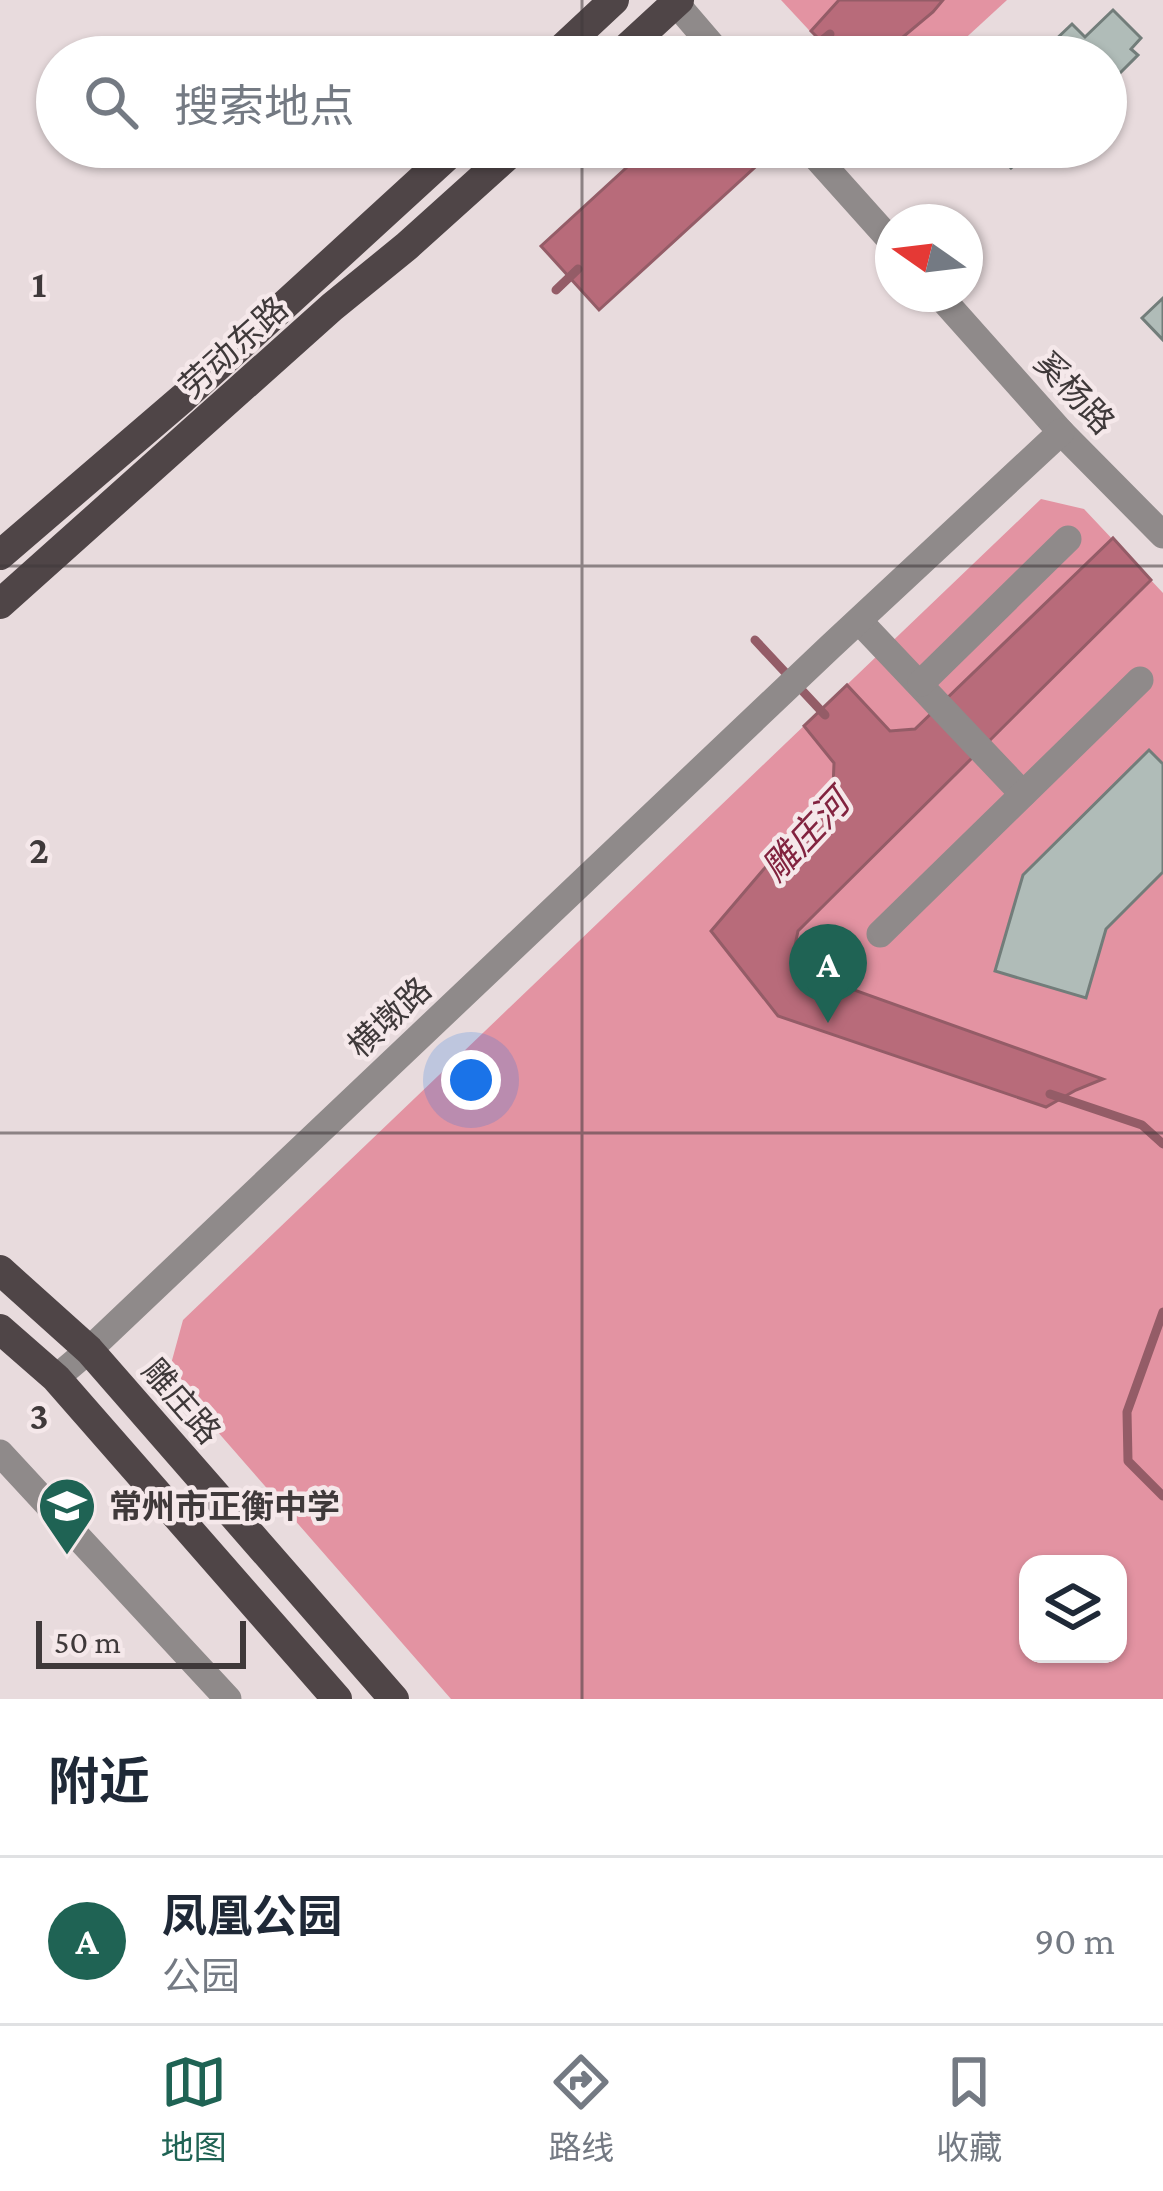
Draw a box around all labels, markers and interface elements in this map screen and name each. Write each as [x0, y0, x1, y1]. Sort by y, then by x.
search box [36, 36, 1127, 168]
icon: search [78, 69, 144, 135]
text: 搜索地点 [174, 82, 354, 132]
north arrow [875, 204, 983, 312]
text: 1 [32, 262, 46, 305]
street label: 劳动东路 [172, 289, 295, 405]
street label: 奚杨路 [1027, 344, 1122, 441]
water label: 雕庄河 [754, 778, 861, 889]
text: 2 [29, 828, 49, 871]
pin: A [789, 924, 867, 1023]
street label: 横墩路 [341, 970, 438, 1065]
your location [441, 1050, 501, 1110]
street label: 雕庄路 [135, 1352, 228, 1451]
text: 3 [29, 1394, 49, 1437]
school or university icon: 常州市正衡中学 [36, 1475, 98, 1557]
place label: 常州市正衡中学 [109, 1488, 340, 1525]
map controls [1019, 1555, 1127, 1663]
button: layers [1019, 1555, 1127, 1663]
scale bar [36, 1615, 246, 1668]
text: 50 m [54, 1623, 121, 1660]
text: 附近 [48, 1753, 150, 1810]
text: 凤凰公园 [162, 1892, 342, 1942]
text: A [75, 1919, 99, 1962]
text: 90 m [1034, 1919, 1115, 1962]
text: 公园 [162, 1955, 240, 1998]
tab: 地图 [161, 2049, 227, 2169]
tab: 路线 [548, 2049, 614, 2169]
tab: 收藏 [936, 2049, 1002, 2169]

